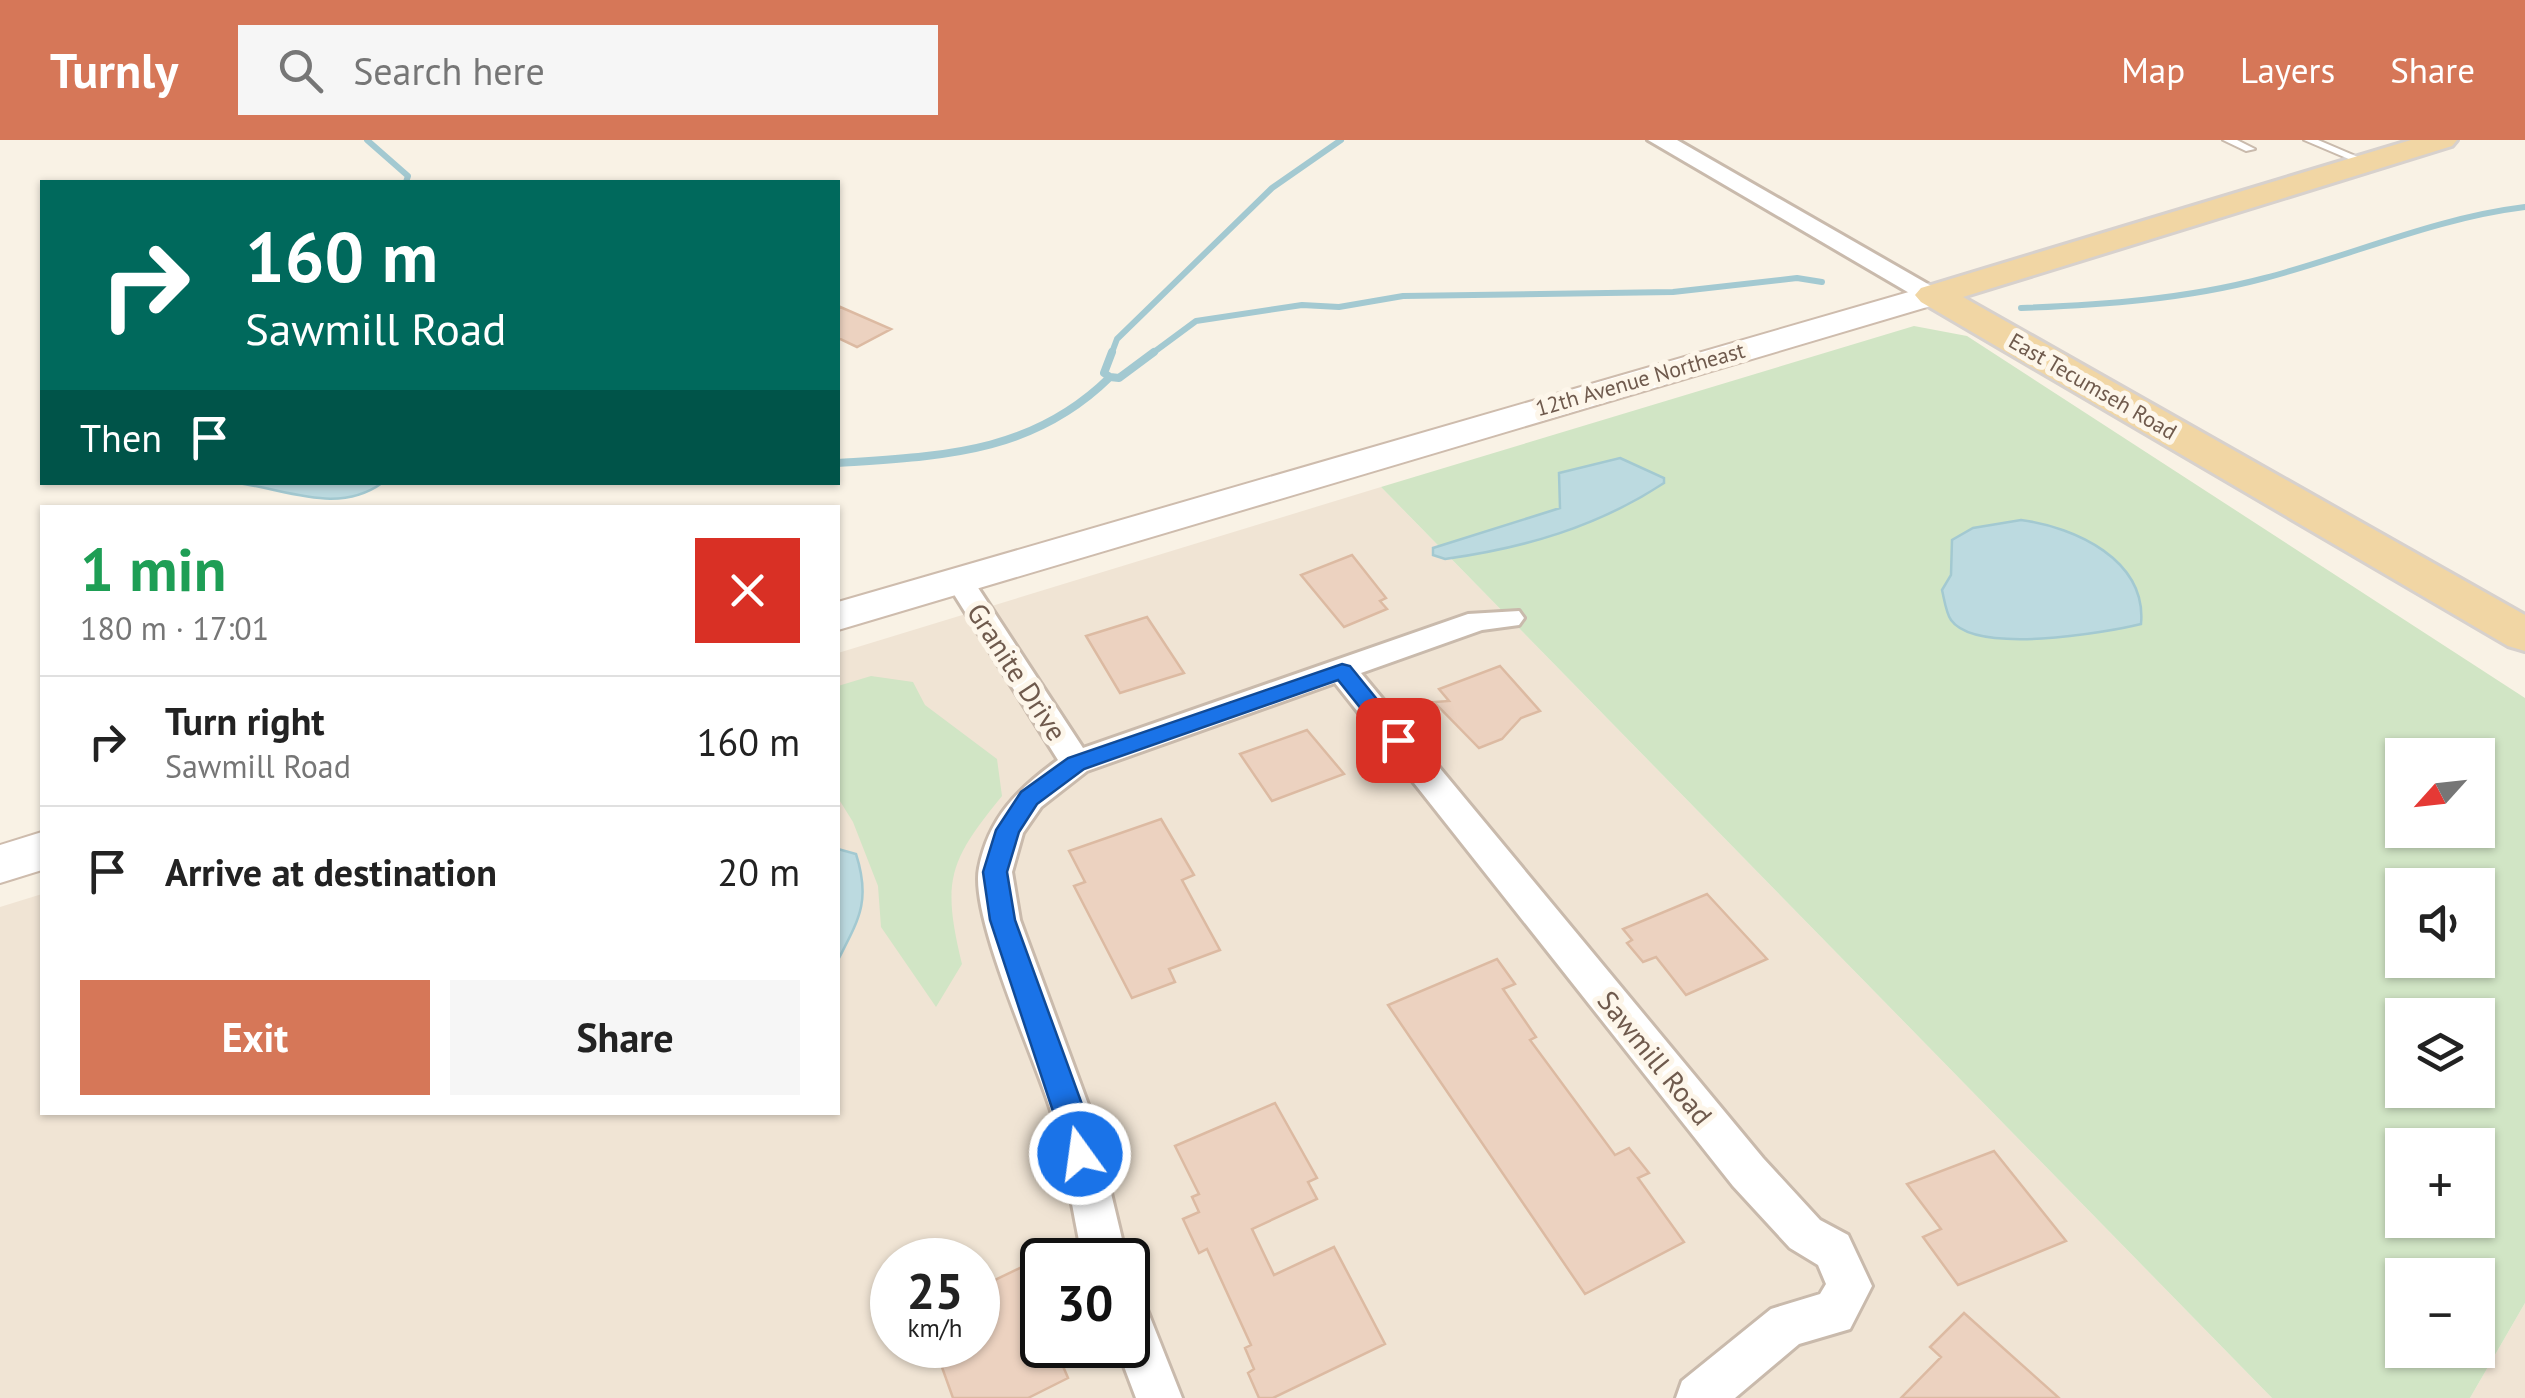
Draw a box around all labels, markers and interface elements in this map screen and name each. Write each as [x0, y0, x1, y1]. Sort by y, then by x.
search box [238, 25, 938, 115]
text: Turnly [50, 39, 178, 101]
icon: search [273, 43, 328, 98]
text: Search here [353, 46, 545, 95]
text: Map [2121, 47, 2185, 93]
text: Layers [2240, 47, 2335, 93]
text: Share [2390, 47, 2475, 93]
text: 160 m [245, 211, 438, 301]
icon: right [80, 220, 210, 350]
text: Sawmill Road [245, 299, 506, 357]
street label: East Tecumseh Road [2004, 326, 2182, 446]
street label: 12th Avenue Northeast [1532, 336, 1748, 422]
icon: arrive [182, 410, 237, 465]
text: Then [80, 413, 162, 462]
text: 1 min [80, 530, 226, 608]
button: close [695, 538, 800, 643]
street label: Granite Drive [959, 596, 1076, 748]
text: 180 m · 17:01 [80, 607, 269, 649]
text: Turn right [165, 696, 325, 745]
pin [1356, 698, 1441, 783]
icon: arrive [1371, 713, 1426, 768]
icon: right [80, 714, 135, 769]
text: 160 m [697, 717, 800, 766]
north arrow [2385, 738, 2495, 848]
map controls [2385, 738, 2495, 1368]
text: Sawmill Road [165, 745, 351, 787]
icon: arrive [80, 844, 135, 899]
text: Arrive at destination [165, 847, 497, 896]
text: 20 m [718, 847, 800, 896]
button: sound [2385, 868, 2495, 978]
button: Exit [80, 980, 430, 1095]
button: Share [450, 980, 800, 1095]
street label: Sawmill Road [1590, 983, 1721, 1133]
button: layers [2385, 998, 2495, 1108]
position arrow [1028, 1102, 1132, 1206]
button: + [2385, 1128, 2495, 1238]
speed limit sign: 30 [1020, 1238, 1150, 1368]
text: 25 [907, 1258, 963, 1323]
button: − [2385, 1258, 2495, 1368]
text: km/h [908, 1312, 962, 1344]

